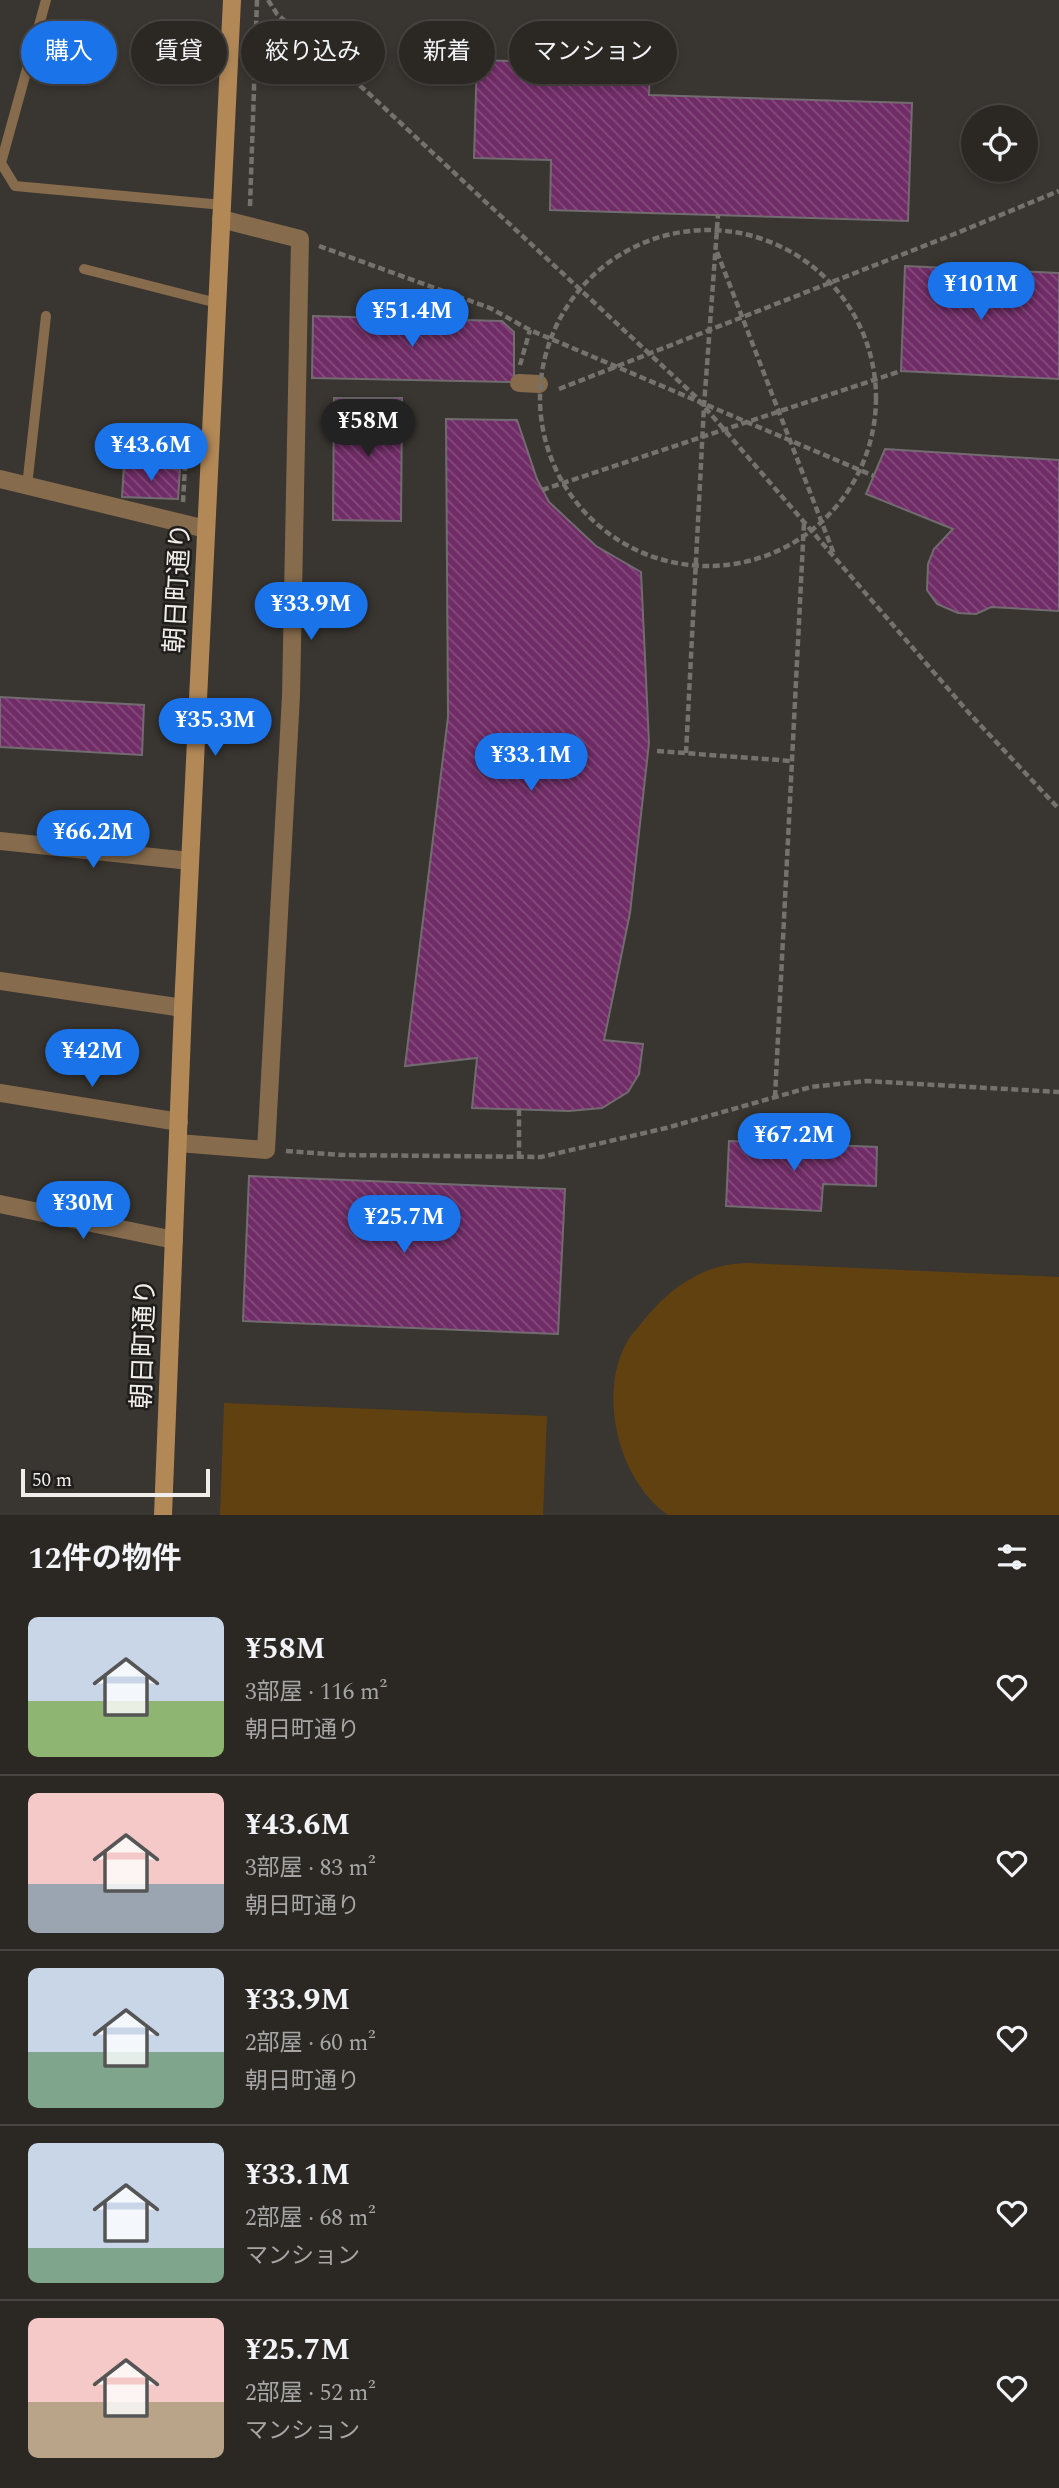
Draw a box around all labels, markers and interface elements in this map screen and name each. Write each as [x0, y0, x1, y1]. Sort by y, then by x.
chip: 購入 [21, 21, 117, 84]
chip: 賃貸 [131, 21, 227, 84]
chip: 絞り込み [241, 21, 385, 84]
chip: 新着 [399, 21, 495, 84]
chip: マンション [509, 21, 677, 84]
map controls [961, 105, 1038, 182]
button: locate [961, 105, 1038, 182]
pin: ¥101M [932, 262, 1030, 322]
text: ¥101M [944, 267, 1018, 302]
pin: ¥51.4M [355, 290, 469, 349]
text: ¥51.4M [372, 294, 452, 329]
pin: ¥58M [327, 400, 409, 459]
text: ¥58M [337, 404, 399, 439]
pin: ¥43.6M [94, 424, 208, 483]
text: ¥43.6M [111, 428, 191, 463]
street label: 朝日町通り [155, 522, 201, 654]
pin: ¥33.9M [254, 582, 368, 642]
text: ¥33.9M [271, 587, 351, 622]
pin: ¥35.3M [158, 698, 272, 758]
text: ¥35.3M [175, 703, 255, 738]
pin: ¥33.1M [474, 734, 588, 793]
text: ¥33.1M [491, 738, 571, 773]
pin: ¥66.2M [36, 810, 150, 870]
text: ¥66.2M [53, 815, 133, 850]
pin: ¥42M [51, 1030, 133, 1089]
text: ¥42M [61, 1034, 123, 1069]
pin: ¥67.2M [737, 1114, 851, 1173]
text: ¥67.2M [754, 1118, 834, 1153]
pin: ¥30M [42, 1182, 124, 1241]
text: ¥30M [52, 1186, 114, 1221]
pin: ¥25.7M [347, 1196, 461, 1255]
text: ¥25.7M [364, 1200, 444, 1235]
street label: 朝日町通り [122, 1278, 166, 1410]
scale bar [21, 1466, 210, 1498]
text: 50 m [32, 1466, 72, 1495]
text: 12件の物件 [28, 1536, 182, 1582]
icon: filters [993, 1538, 1031, 1576]
text: ¥58M [245, 1626, 325, 1672]
icon: home [84, 1645, 168, 1729]
icon: heart [993, 1668, 1031, 1706]
text: 3部屋 · 116 m² [245, 1675, 387, 1710]
text: 朝日町通り [245, 1713, 360, 1748]
text: ¥43.6M [245, 1802, 350, 1848]
icon: home [84, 1821, 168, 1905]
icon: heart [993, 1844, 1031, 1882]
text: 3部屋 · 83 m² [245, 1851, 376, 1886]
text: 朝日町通り [245, 1889, 360, 1924]
text: ¥33.9M [245, 1977, 350, 2023]
icon: home [84, 1996, 168, 2080]
icon: heart [993, 2019, 1031, 2057]
text: 2部屋 · 60 m² [245, 2026, 376, 2061]
text: 朝日町通り [245, 2064, 360, 2099]
text: ¥33.1M [245, 2152, 350, 2198]
icon: home [84, 2171, 168, 2255]
icon: heart [993, 2194, 1031, 2232]
text: 2部屋 · 68 m² [245, 2201, 376, 2236]
text: マンション [245, 2239, 360, 2274]
text: ¥25.7M [245, 2327, 350, 2373]
icon: home [84, 2346, 168, 2430]
icon: heart [993, 2369, 1031, 2407]
text: 2部屋 · 52 m² [245, 2376, 376, 2411]
text: マンション [245, 2414, 360, 2449]

